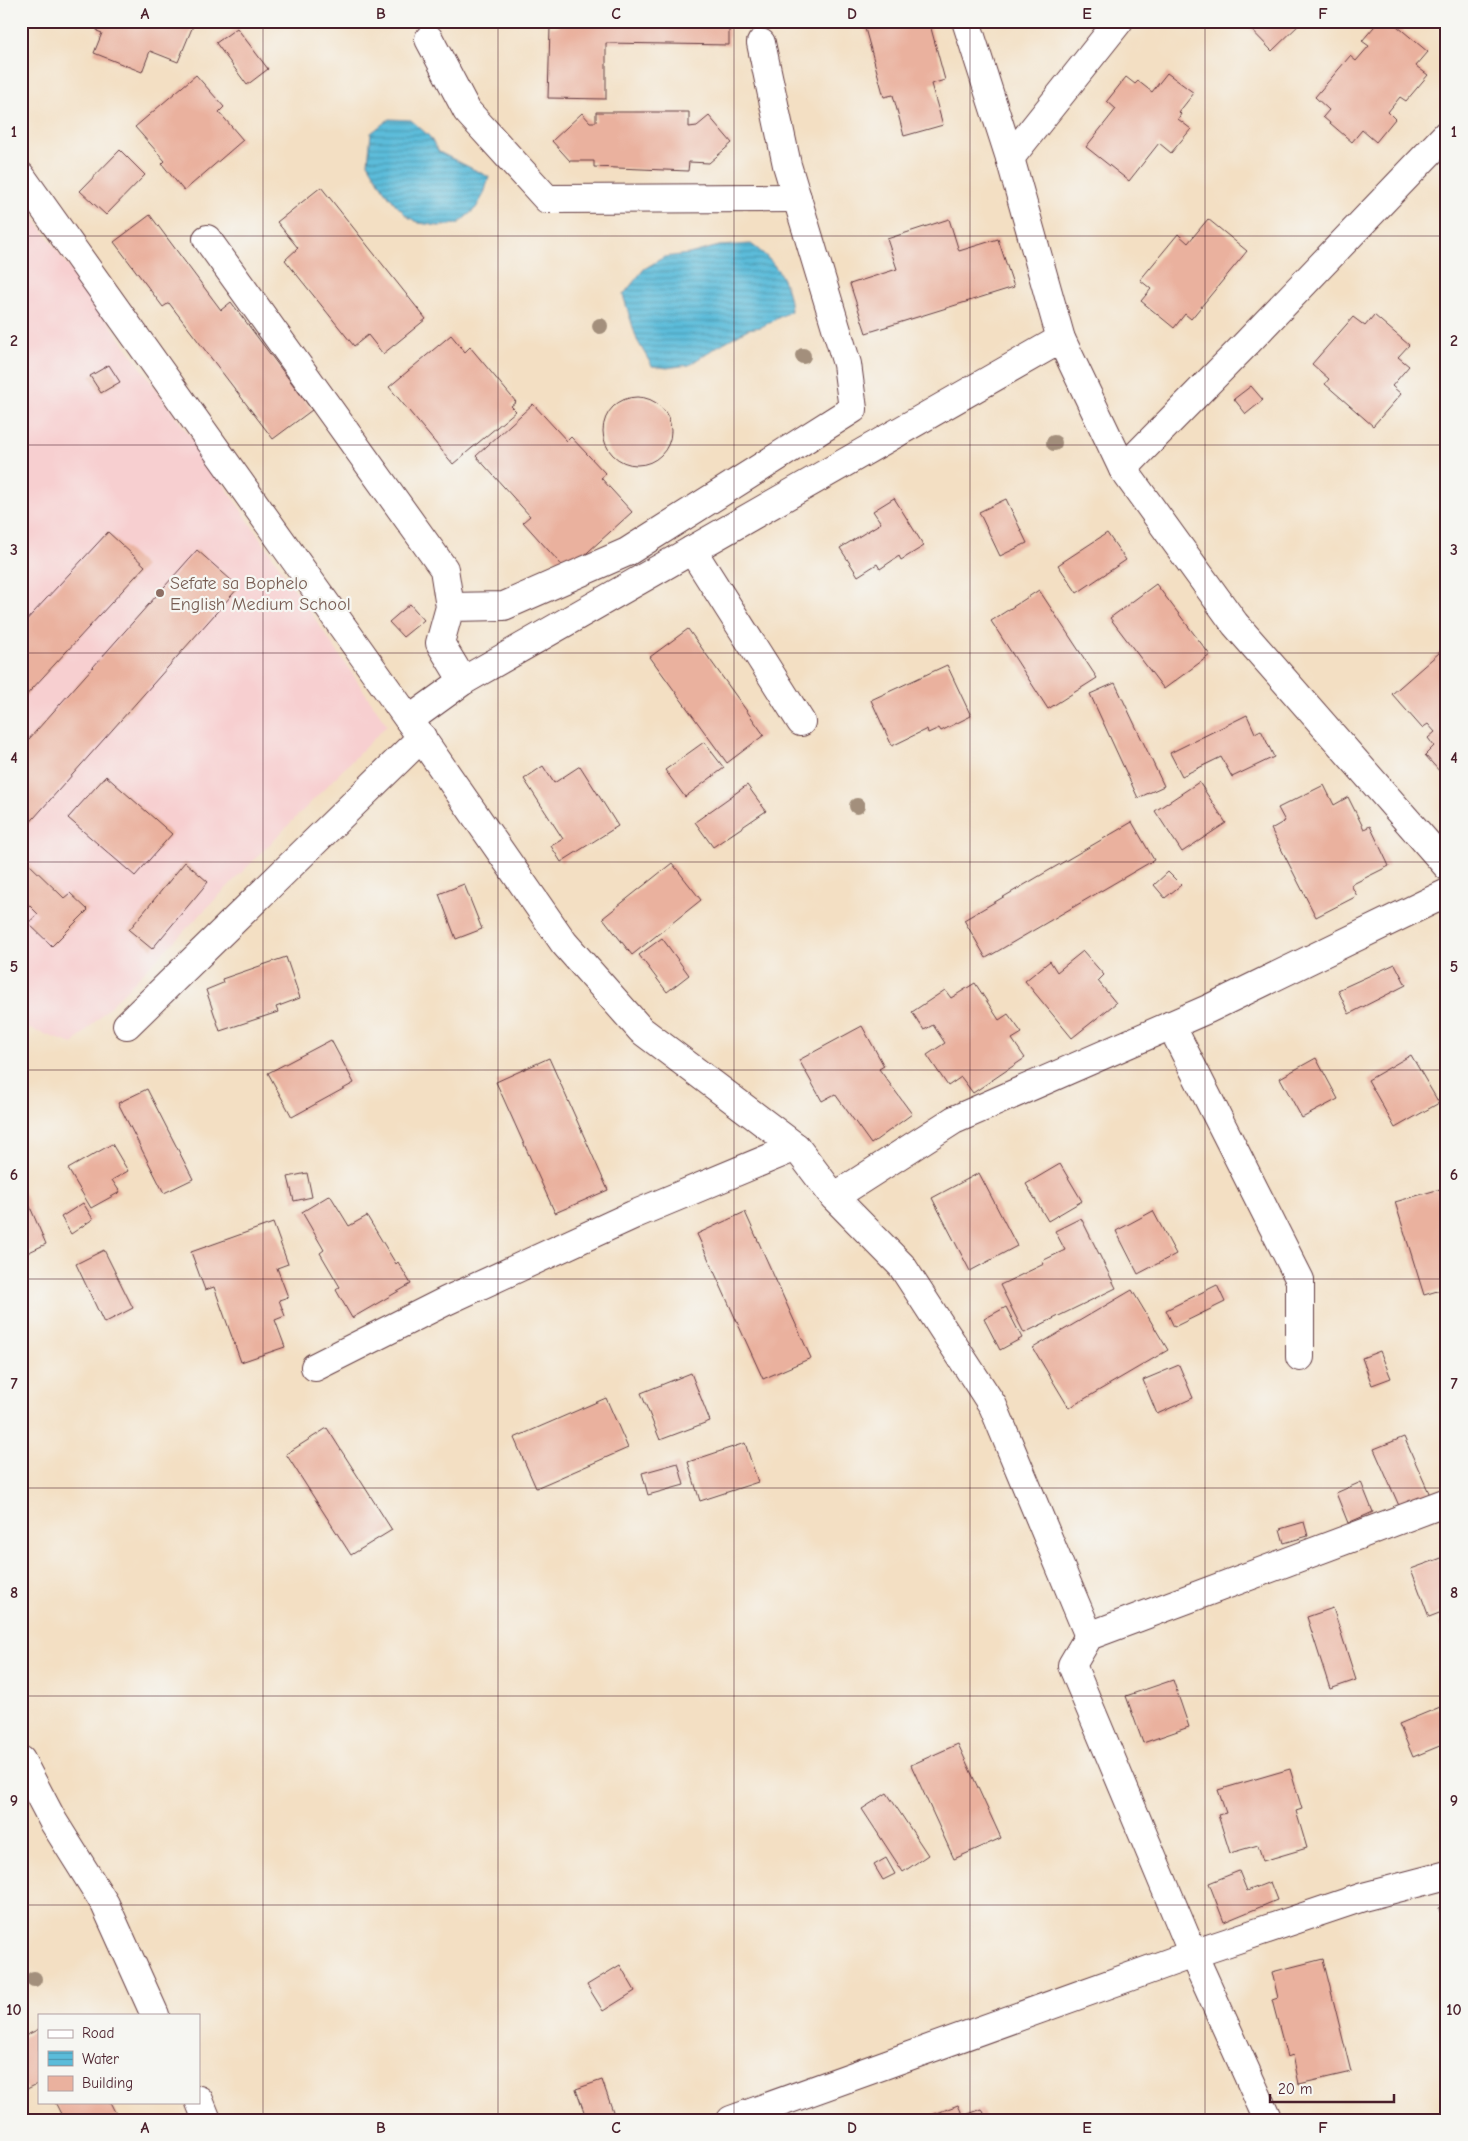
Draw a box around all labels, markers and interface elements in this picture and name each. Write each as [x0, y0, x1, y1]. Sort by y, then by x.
text: A [141, 5, 150, 23]
text: B [376, 5, 386, 23]
text: C [611, 5, 621, 23]
text: D [847, 5, 857, 23]
text: E [1082, 5, 1092, 23]
text: F [1318, 5, 1328, 23]
text: 1 [11, 123, 17, 141]
text: 1 [1451, 123, 1457, 141]
text: 2 [10, 332, 18, 350]
text: 2 [1450, 332, 1458, 350]
text: 3 [10, 541, 18, 559]
text: 3 [1450, 541, 1458, 559]
place label: Sefate sa Bophelo English Medium School [170, 573, 351, 615]
marker: Sefate sa Bophelo English Medium School [154, 587, 166, 599]
text: 4 [10, 749, 18, 767]
text: 4 [1450, 749, 1458, 767]
text: 5 [10, 958, 18, 976]
text: 5 [1450, 958, 1458, 976]
text: 6 [10, 1166, 18, 1184]
text: 6 [1450, 1166, 1458, 1184]
text: 7 [10, 1375, 18, 1393]
text: 7 [1450, 1375, 1458, 1393]
text: 8 [10, 1584, 18, 1602]
text: 8 [1450, 1584, 1458, 1602]
text: 9 [10, 1792, 18, 1810]
text: 9 [1450, 1792, 1458, 1810]
text: 10 [6, 2001, 22, 2019]
text: 10 [1446, 2001, 1462, 2019]
legend [38, 2014, 200, 2104]
text: Road [82, 2024, 114, 2042]
text: Water [82, 2050, 119, 2068]
scale bar [1270, 2071, 1394, 2103]
text: Building [82, 2074, 133, 2092]
text: 20 m [1278, 2080, 1312, 2098]
text: A [141, 2119, 150, 2137]
text: B [376, 2119, 386, 2137]
text: C [611, 2119, 621, 2137]
text: D [847, 2119, 857, 2137]
text: E [1082, 2119, 1092, 2137]
text: F [1318, 2119, 1328, 2137]

